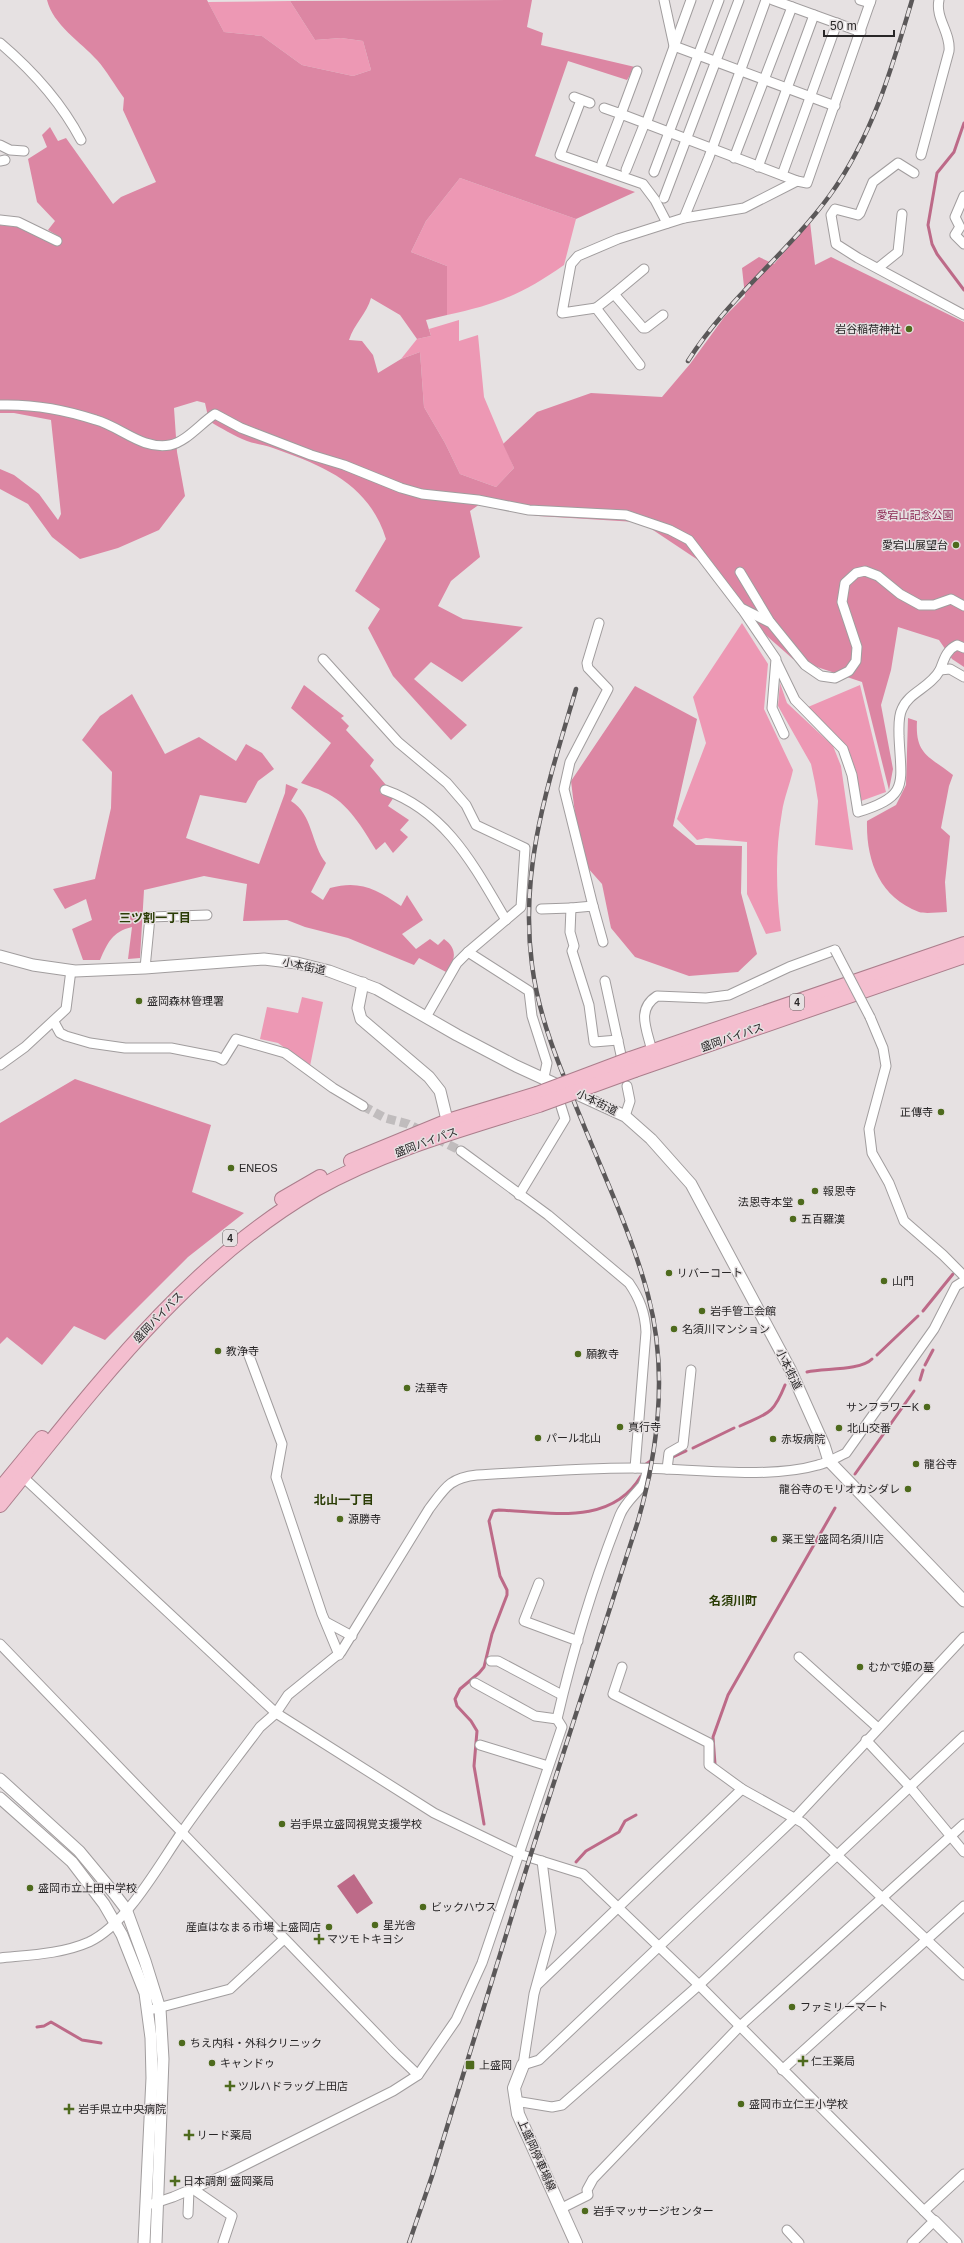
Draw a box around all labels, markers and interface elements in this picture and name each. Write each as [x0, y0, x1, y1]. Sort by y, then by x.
scale bar [824, 12, 894, 38]
text: 50 m [830, 19, 857, 33]
place label: 岩谷稲荷神社 [835, 323, 901, 335]
marker: 岩谷稲荷神社 [904, 324, 914, 334]
park label: 愛宕山記念公園 [877, 509, 954, 521]
place label: 愛宕山展望台 [882, 539, 948, 551]
marker: 愛宕山展望台 [951, 540, 961, 550]
district label: 三ツ割一丁目 [119, 911, 191, 925]
street label: 小本街道 [281, 956, 327, 976]
road number: 4 [790, 994, 804, 1010]
place label: 盛岡森林管理署 [147, 995, 224, 1007]
marker: 盛岡森林管理署 [134, 996, 144, 1006]
street label: 盛岡バイパス [699, 1021, 765, 1053]
street label: 小本街道 [575, 1087, 619, 1117]
place label: 正傳寺 [900, 1106, 933, 1118]
marker: 正傳寺 [936, 1107, 946, 1117]
street label: 盛岡バイパス [393, 1125, 459, 1159]
place label: ENEOS [239, 1162, 278, 1174]
marker: ENEOS [226, 1163, 236, 1173]
place label: 報恩寺 [823, 1185, 856, 1197]
marker: 報恩寺 [810, 1186, 820, 1196]
place label: 法恩寺本堂 [738, 1196, 793, 1208]
marker: 法恩寺本堂 [796, 1197, 806, 1207]
place label: 五百羅漢 [801, 1213, 845, 1225]
marker: 五百羅漢 [788, 1214, 798, 1224]
road number: 4 [223, 1230, 237, 1246]
place label: リバーコート [677, 1267, 743, 1279]
marker: リバーコート [664, 1268, 674, 1278]
place label: 山門 [892, 1275, 914, 1287]
marker: 山門 [879, 1276, 889, 1286]
street label: 盛岡バイパス [131, 1289, 185, 1345]
place label: 岩手管工会館 [710, 1305, 776, 1317]
marker: 岩手管工会館 [697, 1306, 707, 1316]
place label: 名須川マンション [682, 1323, 770, 1335]
marker: 名須川マンション [669, 1324, 679, 1334]
place label: 教浄寺 [226, 1345, 259, 1357]
marker: 教浄寺 [213, 1346, 223, 1356]
street label: 小本街道 [774, 1347, 804, 1391]
place label: 願教寺 [586, 1348, 619, 1360]
marker: 願教寺 [573, 1349, 583, 1359]
place label: 法華寺 [415, 1382, 448, 1394]
marker: 法華寺 [402, 1383, 412, 1393]
place label: サンフラワーK [846, 1401, 920, 1413]
marker: サンフラワーK [922, 1402, 932, 1412]
place label: 真行寺 [628, 1421, 661, 1433]
marker: 真行寺 [615, 1422, 625, 1432]
place label: 北山交番 [847, 1422, 891, 1434]
marker: 北山交番 [834, 1423, 844, 1433]
place label: パール北山 [546, 1432, 601, 1444]
marker: パール北山 [533, 1433, 543, 1443]
place label: 赤坂病院 [781, 1433, 825, 1445]
marker: 赤坂病院 [768, 1434, 778, 1444]
place label: 龍谷寺 [924, 1458, 957, 1470]
marker: 龍谷寺 [911, 1459, 921, 1469]
place label: 龍谷寺のモリオカシダレ [779, 1483, 900, 1495]
marker: 龍谷寺のモリオカシダレ [903, 1484, 913, 1494]
district label: 北山一丁目 [314, 1493, 374, 1507]
place label: 源勝寺 [348, 1513, 381, 1525]
marker: 源勝寺 [335, 1514, 345, 1524]
place label: 薬王堂 盛岡名須川店 [782, 1533, 884, 1545]
marker: 薬王堂 盛岡名須川店 [769, 1534, 779, 1544]
district label: 名須川町 [709, 1594, 757, 1608]
place label: むかで姫の墓 [868, 1661, 934, 1673]
marker: むかで姫の墓 [855, 1662, 865, 1672]
place label: 岩手県立盛岡視覚支援学校 [290, 1818, 422, 1830]
marker: 岩手県立盛岡視覚支援学校 [277, 1819, 287, 1829]
place label: 盛岡市立上田中学校 [38, 1882, 137, 1894]
marker: 盛岡市立上田中学校 [25, 1883, 35, 1893]
place label: ビックハウス [431, 1901, 496, 1913]
marker: ビックハウス [418, 1902, 428, 1912]
place label: 星光舎 [383, 1919, 416, 1931]
marker: 星光舎 [370, 1920, 380, 1930]
place label: 産直はなまる市場 上盛岡店 [186, 1921, 321, 1933]
marker: 産直はなまる市場 上盛岡店 [324, 1922, 334, 1932]
place label: マツモトキヨシ [327, 1933, 404, 1945]
marker: マツモトキヨシ [314, 1934, 324, 1944]
place label: ファミリーマート [800, 2001, 888, 2013]
marker: ファミリーマート [787, 2002, 797, 2012]
place label: ちえ内科・外科クリニック [190, 2037, 322, 2049]
marker: ちえ内科・外科クリニック [177, 2038, 187, 2048]
place label: 仁王薬局 [811, 2055, 855, 2067]
marker: 仁王薬局 [798, 2056, 808, 2066]
place label: キャンドゥ [220, 2057, 275, 2069]
marker: キャンドゥ [207, 2058, 217, 2068]
marker: 上盛岡 [464, 2059, 476, 2071]
place label: 上盛岡 [479, 2059, 512, 2071]
place label: ツルハドラッグ上田店 [238, 2080, 348, 2092]
marker: ツルハドラッグ上田店 [225, 2081, 235, 2091]
place label: 盛岡市立仁王小学校 [749, 2098, 848, 2110]
marker: 盛岡市立仁王小学校 [736, 2099, 746, 2109]
marker: 岩手県立中央病院 [63, 2103, 75, 2115]
place label: 岩手県立中央病院 [78, 2103, 166, 2115]
street label: 上盛岡停車場線 [516, 2117, 558, 2193]
place label: リード薬局 [197, 2129, 252, 2141]
marker: リード薬局 [184, 2130, 194, 2140]
place label: 日本調剤 盛岡薬局 [183, 2175, 274, 2187]
marker: 日本調剤 盛岡薬局 [170, 2176, 180, 2186]
place label: 岩手マッサージセンター [593, 2205, 714, 2217]
marker: 岩手マッサージセンター [580, 2206, 590, 2216]

